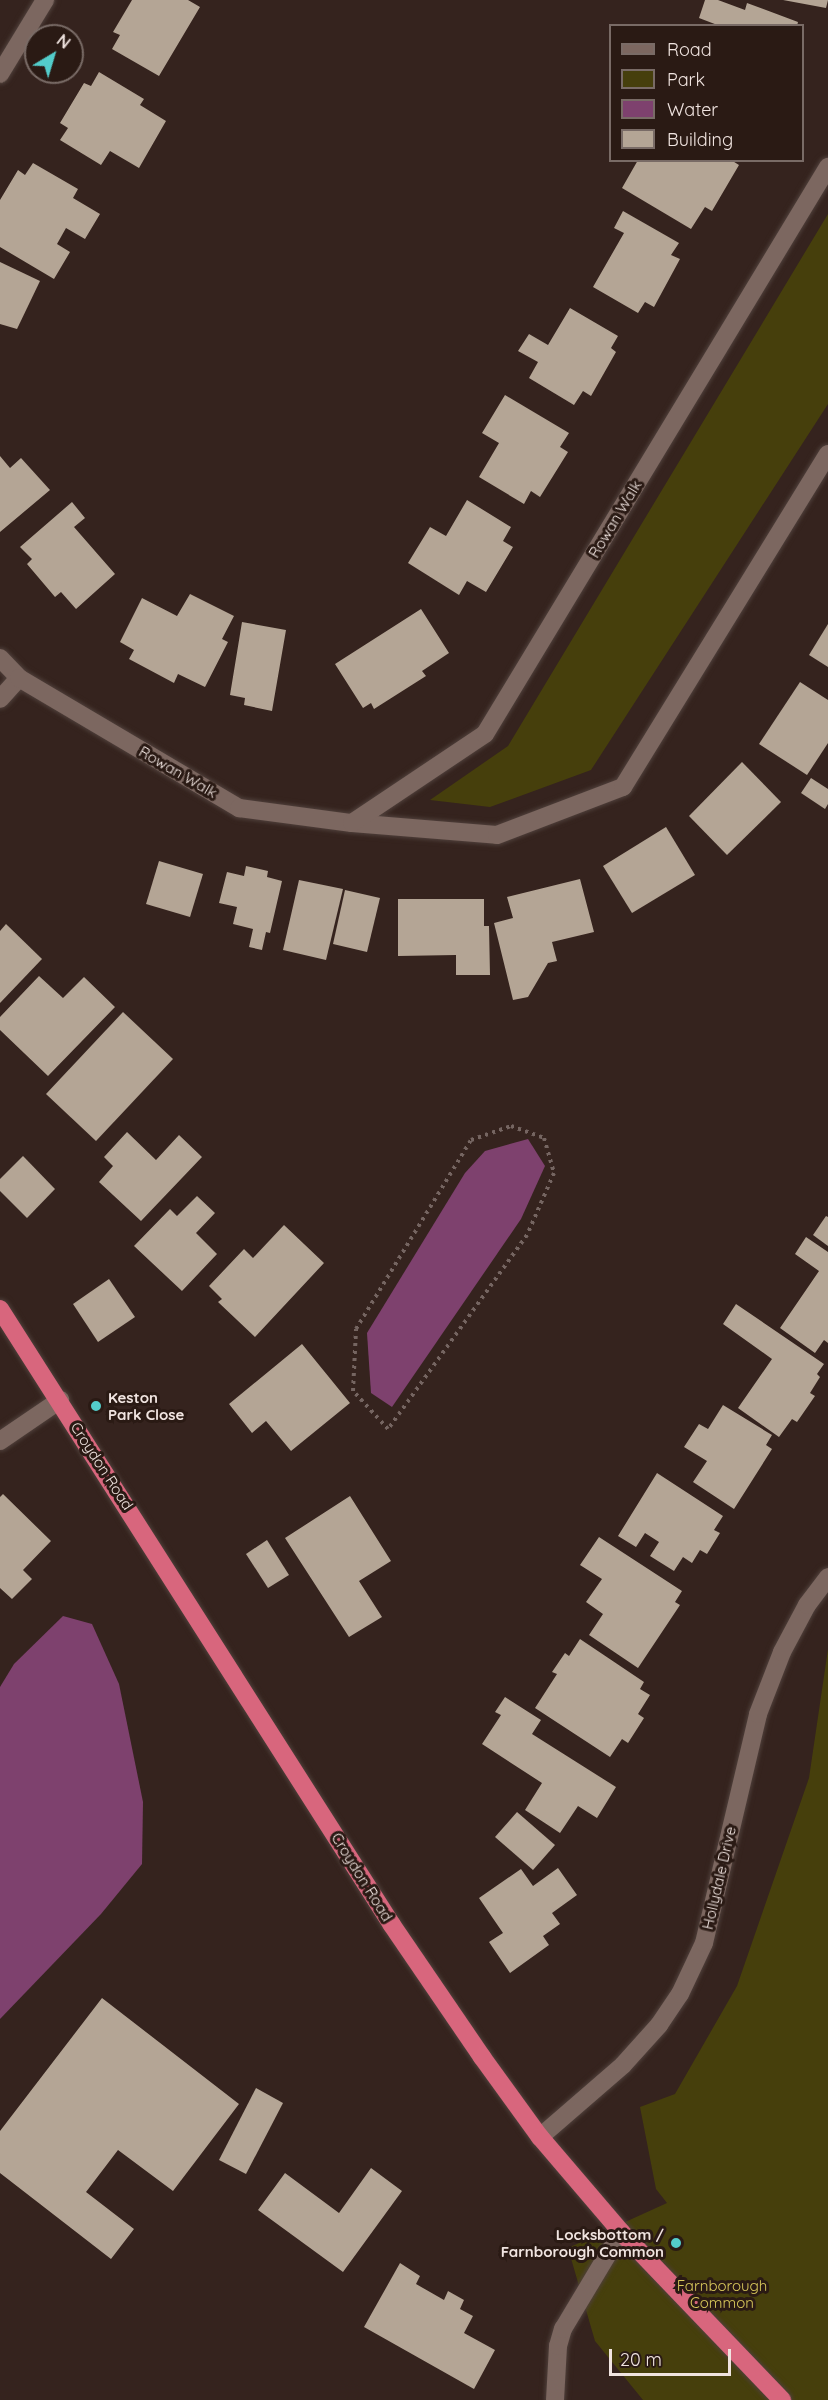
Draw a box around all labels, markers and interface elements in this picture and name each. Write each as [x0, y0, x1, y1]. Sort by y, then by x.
north arrow [24, 24, 84, 84]
legend [609, 24, 804, 162]
text: N [53, 30, 75, 53]
text: Road [667, 38, 712, 61]
text: Park [667, 68, 705, 91]
text: Water [667, 98, 718, 121]
text: Building [667, 128, 733, 151]
street label: Rowan Walk [585, 477, 645, 561]
street label: Rowan Walk [136, 742, 220, 802]
place label: Keston Park Close [108, 1388, 184, 1423]
marker: Keston Park Close [89, 1399, 103, 1413]
street label: Croydon Road [67, 1419, 137, 1513]
street label: Hollydale Drive [698, 1825, 740, 1931]
street label: Croydon Road [328, 1829, 396, 1925]
place label: Locksbottom / Farnborough Common [501, 2225, 664, 2260]
marker: Locksbottom / Farnborough Common [669, 2236, 683, 2250]
park label: Farnborough Common [677, 2276, 767, 2311]
scale bar [612, 2337, 734, 2375]
text: 20 m [620, 2348, 662, 2371]

